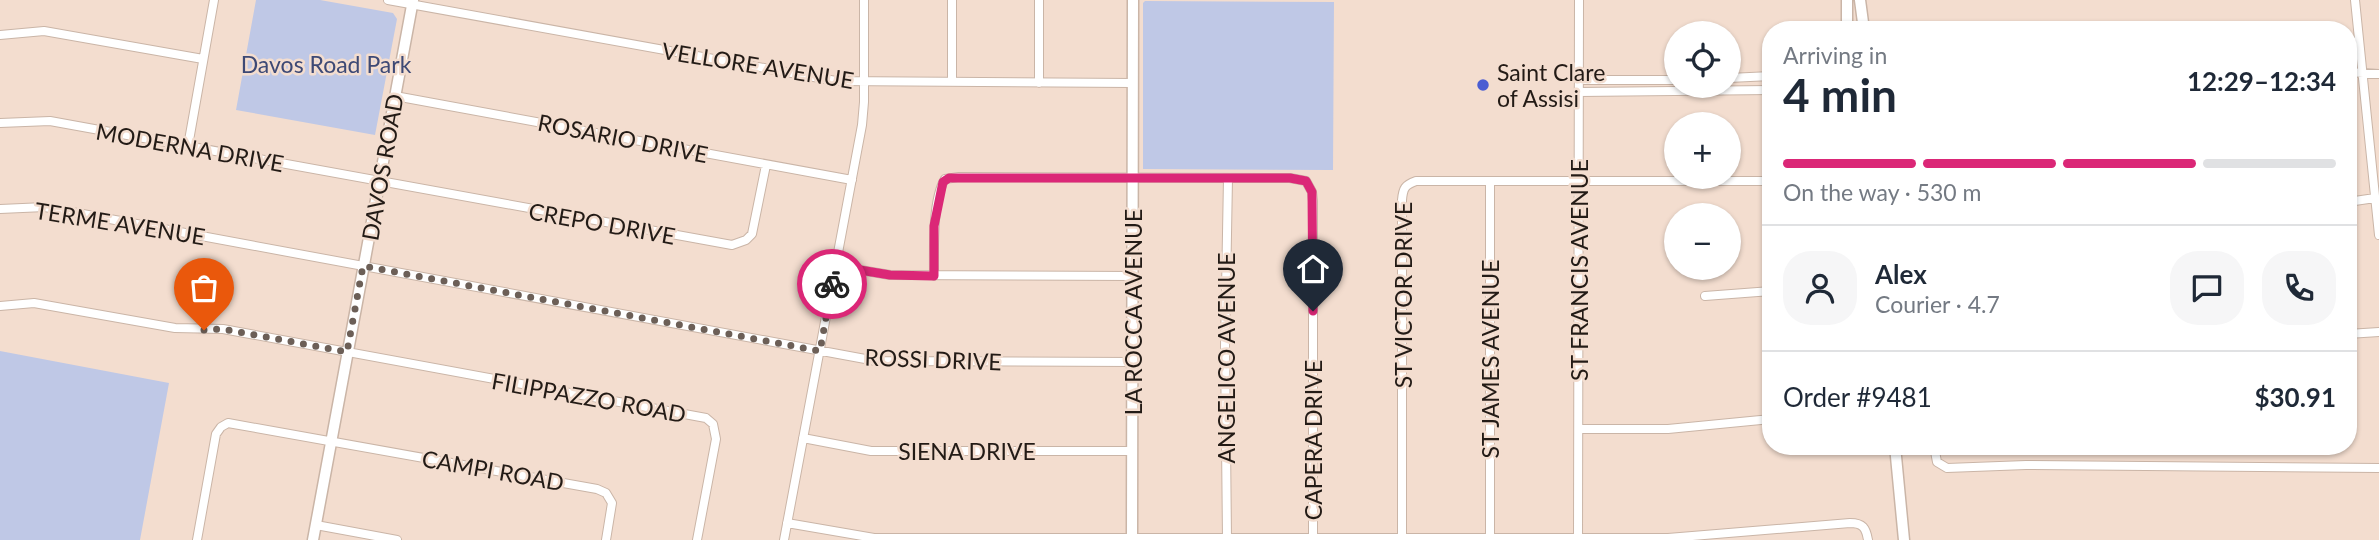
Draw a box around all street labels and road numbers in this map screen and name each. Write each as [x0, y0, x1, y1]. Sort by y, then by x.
street label: VELLORE AVENUE [660, 36, 856, 94]
street label: DAVOS ROAD [355, 91, 409, 243]
street label: ROSARIO DRIVE [536, 108, 710, 168]
street label: MODERNA DRIVE [94, 117, 286, 177]
street label: ST FRANCIS AVENUE [1565, 159, 1593, 381]
street label: TERME AVENUE [33, 196, 207, 250]
street label: CREPO DRIVE [527, 196, 677, 250]
street label: ST VICTOR DRIVE [1389, 202, 1417, 388]
street label: LA ROCCA AVENUE [1119, 209, 1147, 415]
street label: ANGELICO AVENUE [1212, 253, 1240, 463]
street label: ST JAMES AVENUE [1476, 260, 1504, 458]
street label: ROSSI DRIVE [864, 343, 1002, 375]
street label: CAPERA DRIVE [1299, 360, 1327, 520]
street label: FILIPPAZZO ROAD [490, 366, 688, 428]
street label: SIENA DRIVE [898, 437, 1036, 465]
street label: CAMPI ROAD [420, 444, 566, 496]

